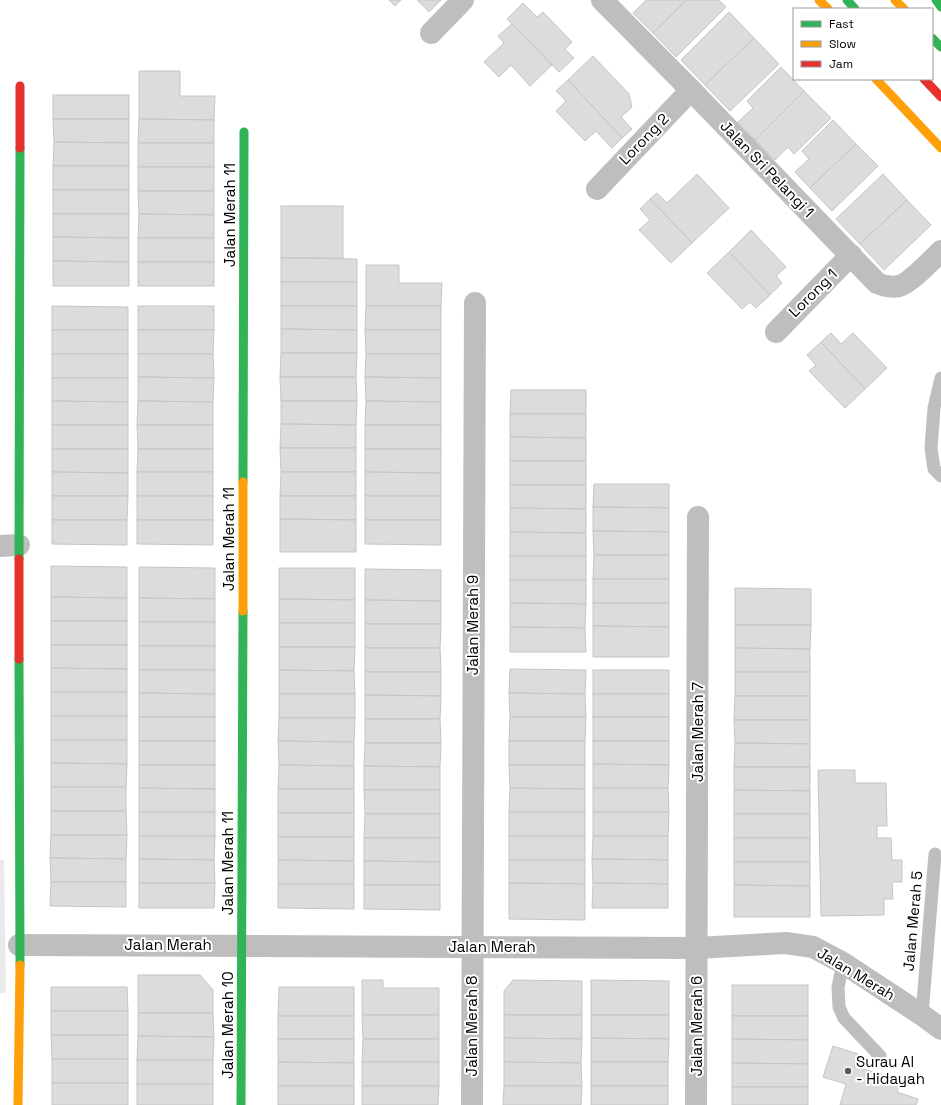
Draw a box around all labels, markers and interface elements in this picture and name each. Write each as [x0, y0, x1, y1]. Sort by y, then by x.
legend [793, 8, 933, 80]
text: Fast [829, 16, 854, 32]
text: Slow [829, 36, 856, 52]
text: Jam [829, 56, 853, 72]
street label: Lorong 2 [615, 109, 673, 168]
street label: Jalan Sri Pelangi 1 [716, 116, 818, 221]
street label: Jalan Merah 11 [220, 163, 239, 267]
street label: Lorong 1 [784, 264, 841, 321]
street label: Jalan Merah 11 [219, 487, 238, 591]
street label: Jalan Merah 9 [463, 575, 482, 675]
street label: Jalan Merah 7 [688, 682, 707, 782]
street label: Jalan Merah 11 [218, 811, 237, 915]
street label: Jalan Merah 5 [899, 870, 926, 972]
street label: Jalan Merah [124, 935, 212, 954]
street label: Jalan Merah [448, 937, 536, 956]
street label: Jalan Merah [814, 943, 899, 1004]
street label: Jalan Merah 10 [218, 971, 237, 1079]
street label: Jalan Merah 8 [462, 976, 481, 1076]
street label: Jalan Merah 6 [687, 976, 706, 1076]
place label: Surau Al - Hidayah [856, 1052, 925, 1088]
marker: Surau Al - Hidayah [843, 1066, 853, 1076]

